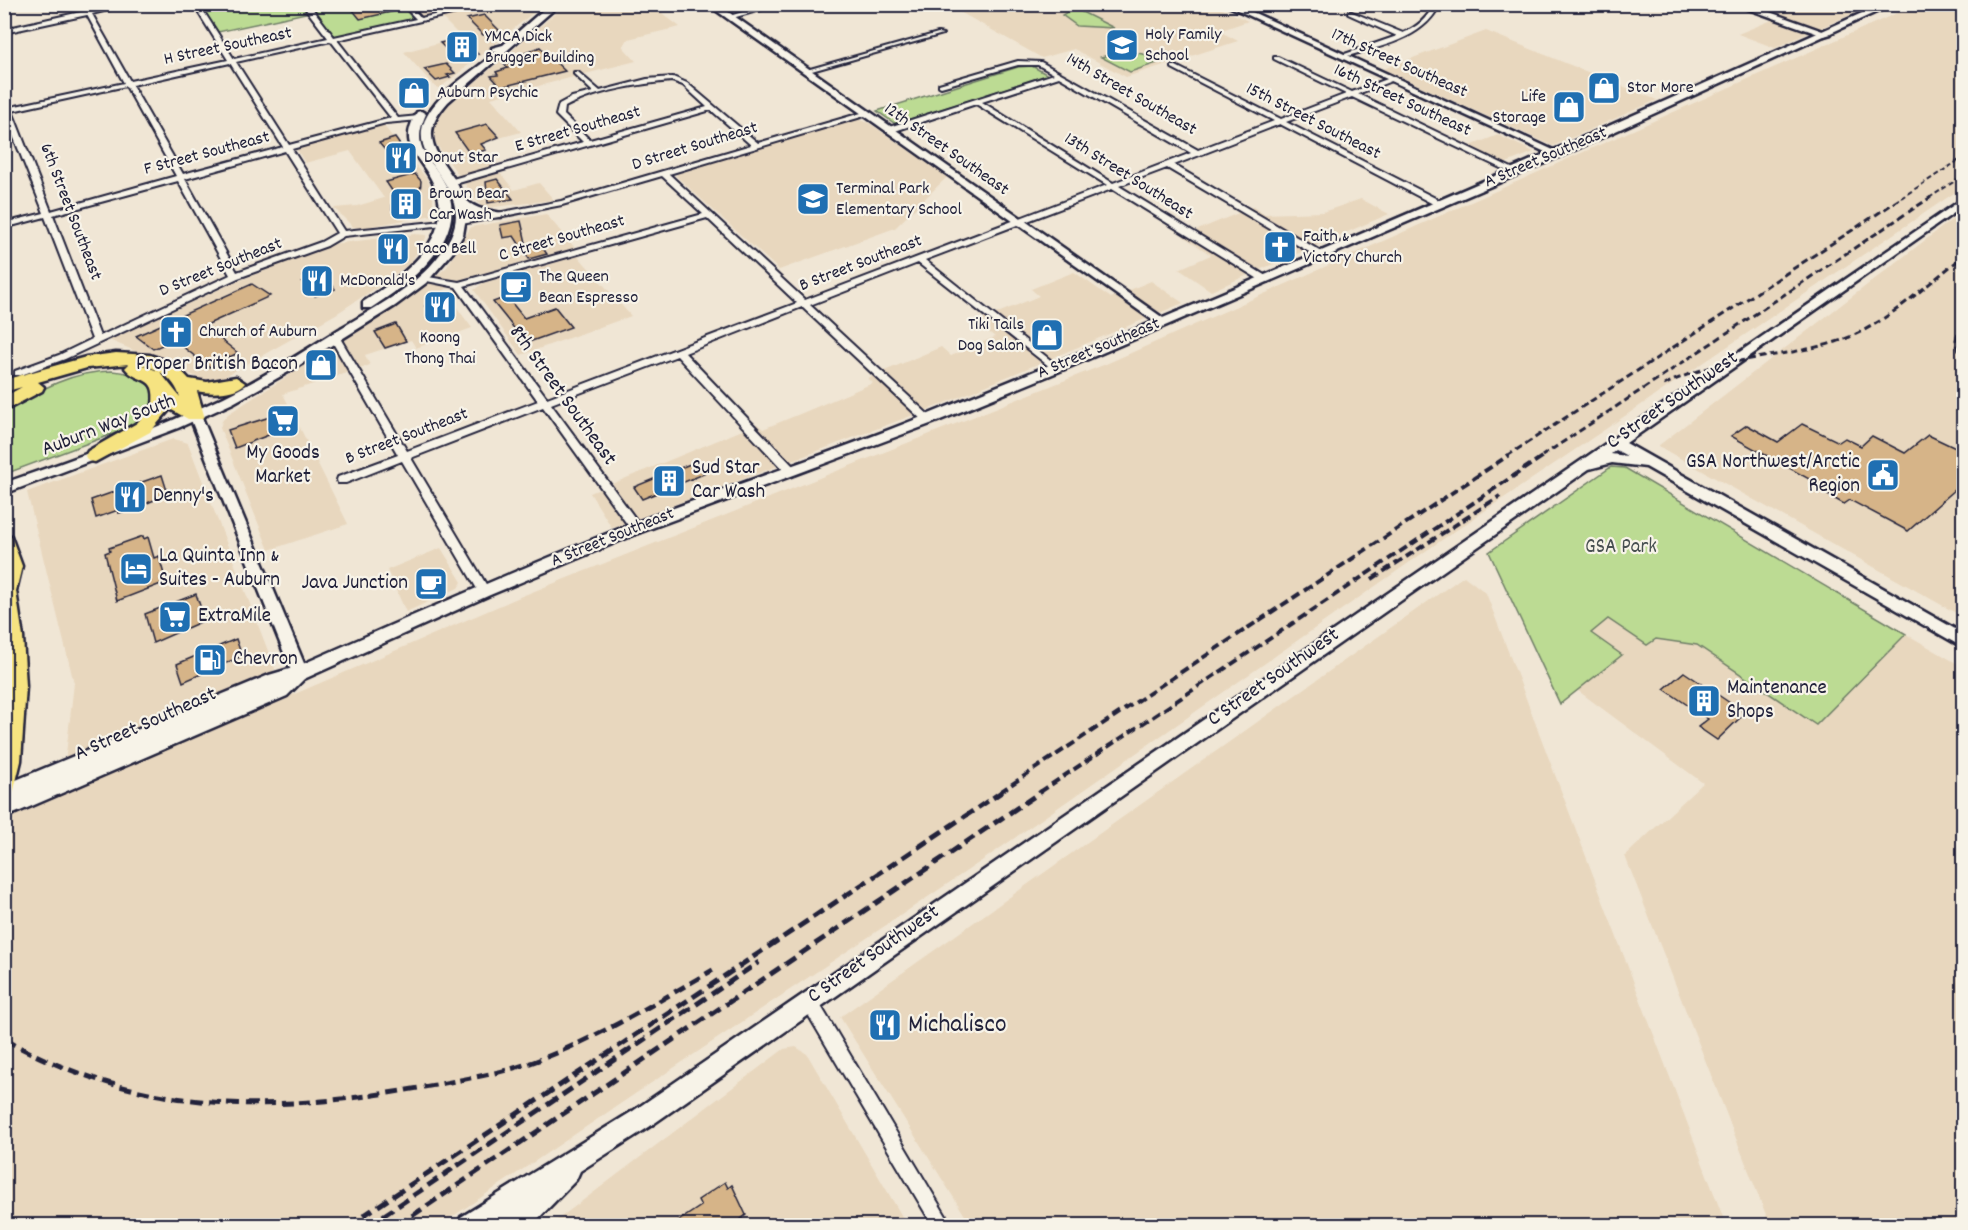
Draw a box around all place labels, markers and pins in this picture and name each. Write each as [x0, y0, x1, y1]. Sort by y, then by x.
place label: Holy Family School [1145, 23, 1222, 69]
place label: YMCA Dick Brugger Building [485, 25, 594, 71]
school or university icon: Holy Family School [1104, 27, 1140, 63]
building icon: YMCA Dick Brugger Building [444, 29, 480, 65]
shop icon: Stor More [1586, 70, 1622, 106]
shop icon: Auburn Psychic [396, 75, 432, 111]
place label: Stor More [1627, 76, 1694, 101]
place label: Auburn Psychic [437, 81, 538, 106]
place label: Life Storage [1492, 85, 1546, 131]
shop icon: Life Storage [1551, 89, 1587, 125]
restaurant icon: Donut Star [383, 140, 419, 176]
place label: Donut Star [424, 146, 498, 171]
place label: Terminal Park Elementary School [836, 177, 963, 223]
school or university icon: Terminal Park Elementary School [795, 181, 831, 217]
place label: Brown Bear Car Wash [429, 182, 508, 228]
building icon: Brown Bear Car Wash [388, 186, 424, 222]
place label: Faith & Victory Church [1303, 225, 1402, 271]
church icon: Faith & Victory Church [1262, 229, 1298, 265]
restaurant icon: Taco Bell [375, 231, 411, 267]
place label: Taco Bell [416, 237, 477, 262]
restaurant icon: McDonald's [299, 263, 335, 299]
place label: The Queen Bean Espresso [539, 265, 638, 311]
place label: McDonald's [340, 269, 416, 294]
cafe icon: The Queen Bean Espresso [498, 269, 534, 305]
restaurant icon: Koong Thong Thai [422, 289, 458, 325]
place label: Tiki Tails Dog Salon [958, 313, 1024, 359]
church icon: Church of Auburn [158, 314, 194, 350]
shop icon: Tiki Tails Dog Salon [1029, 317, 1065, 353]
place label: Church of Auburn [199, 320, 317, 345]
place label: Koong Thong Thai [405, 326, 475, 372]
shop icon: Proper British Bacon [303, 347, 339, 383]
place label: Proper British Bacon [136, 350, 298, 380]
supermarket icon: My Goods Market [265, 403, 301, 439]
place label: My Goods Market [246, 439, 320, 493]
place label: GSA Northwest/Arctic Region [1686, 448, 1860, 502]
place label: Sud Star Car Wash [692, 454, 765, 508]
public building icon: GSA Northwest/Arctic Region [1865, 457, 1901, 493]
building icon: Sud Star Car Wash [651, 463, 687, 499]
restaurant icon: Denny's [112, 479, 148, 515]
place label: Denny's [153, 482, 214, 512]
place label: La Quinta Inn & Suites - Auburn [159, 542, 280, 596]
hotel icon: La Quinta Inn & Suites - Auburn [118, 551, 154, 587]
cafe icon: Java Junction [413, 566, 449, 602]
place label: Java Junction [302, 569, 408, 599]
supermarket icon: ExtraMile [157, 599, 193, 635]
place label: ExtraMile [198, 602, 271, 632]
fuel station icon: Chevron [192, 642, 228, 678]
place label: Chevron [233, 645, 298, 675]
place label: Maintenance Shops [1727, 674, 1827, 728]
building icon: Maintenance Shops [1686, 683, 1722, 719]
restaurant icon: Michalisco [867, 1007, 903, 1043]
place label: Michalisco [908, 1007, 1006, 1044]

